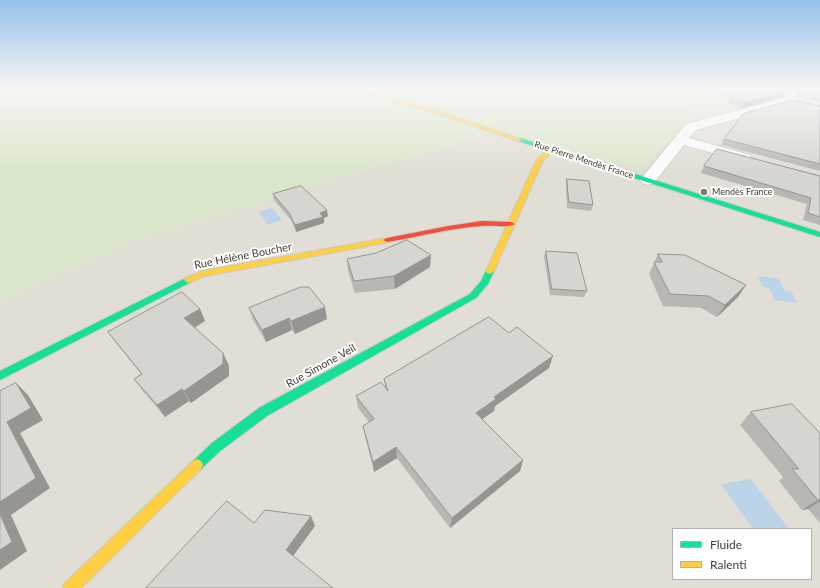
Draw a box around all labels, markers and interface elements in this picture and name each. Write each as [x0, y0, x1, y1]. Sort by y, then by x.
street label: Rue Pierre Mendès France [533, 139, 635, 181]
marker: Mendès France [699, 187, 709, 197]
place label: Mendès France [712, 187, 772, 197]
street label: Rue Hélène Boucher [193, 240, 293, 272]
street label: Rue Simone Veil [284, 341, 358, 391]
legend [672, 528, 812, 580]
text: Fluide [710, 537, 742, 552]
text: Ralenti [710, 557, 747, 572]

